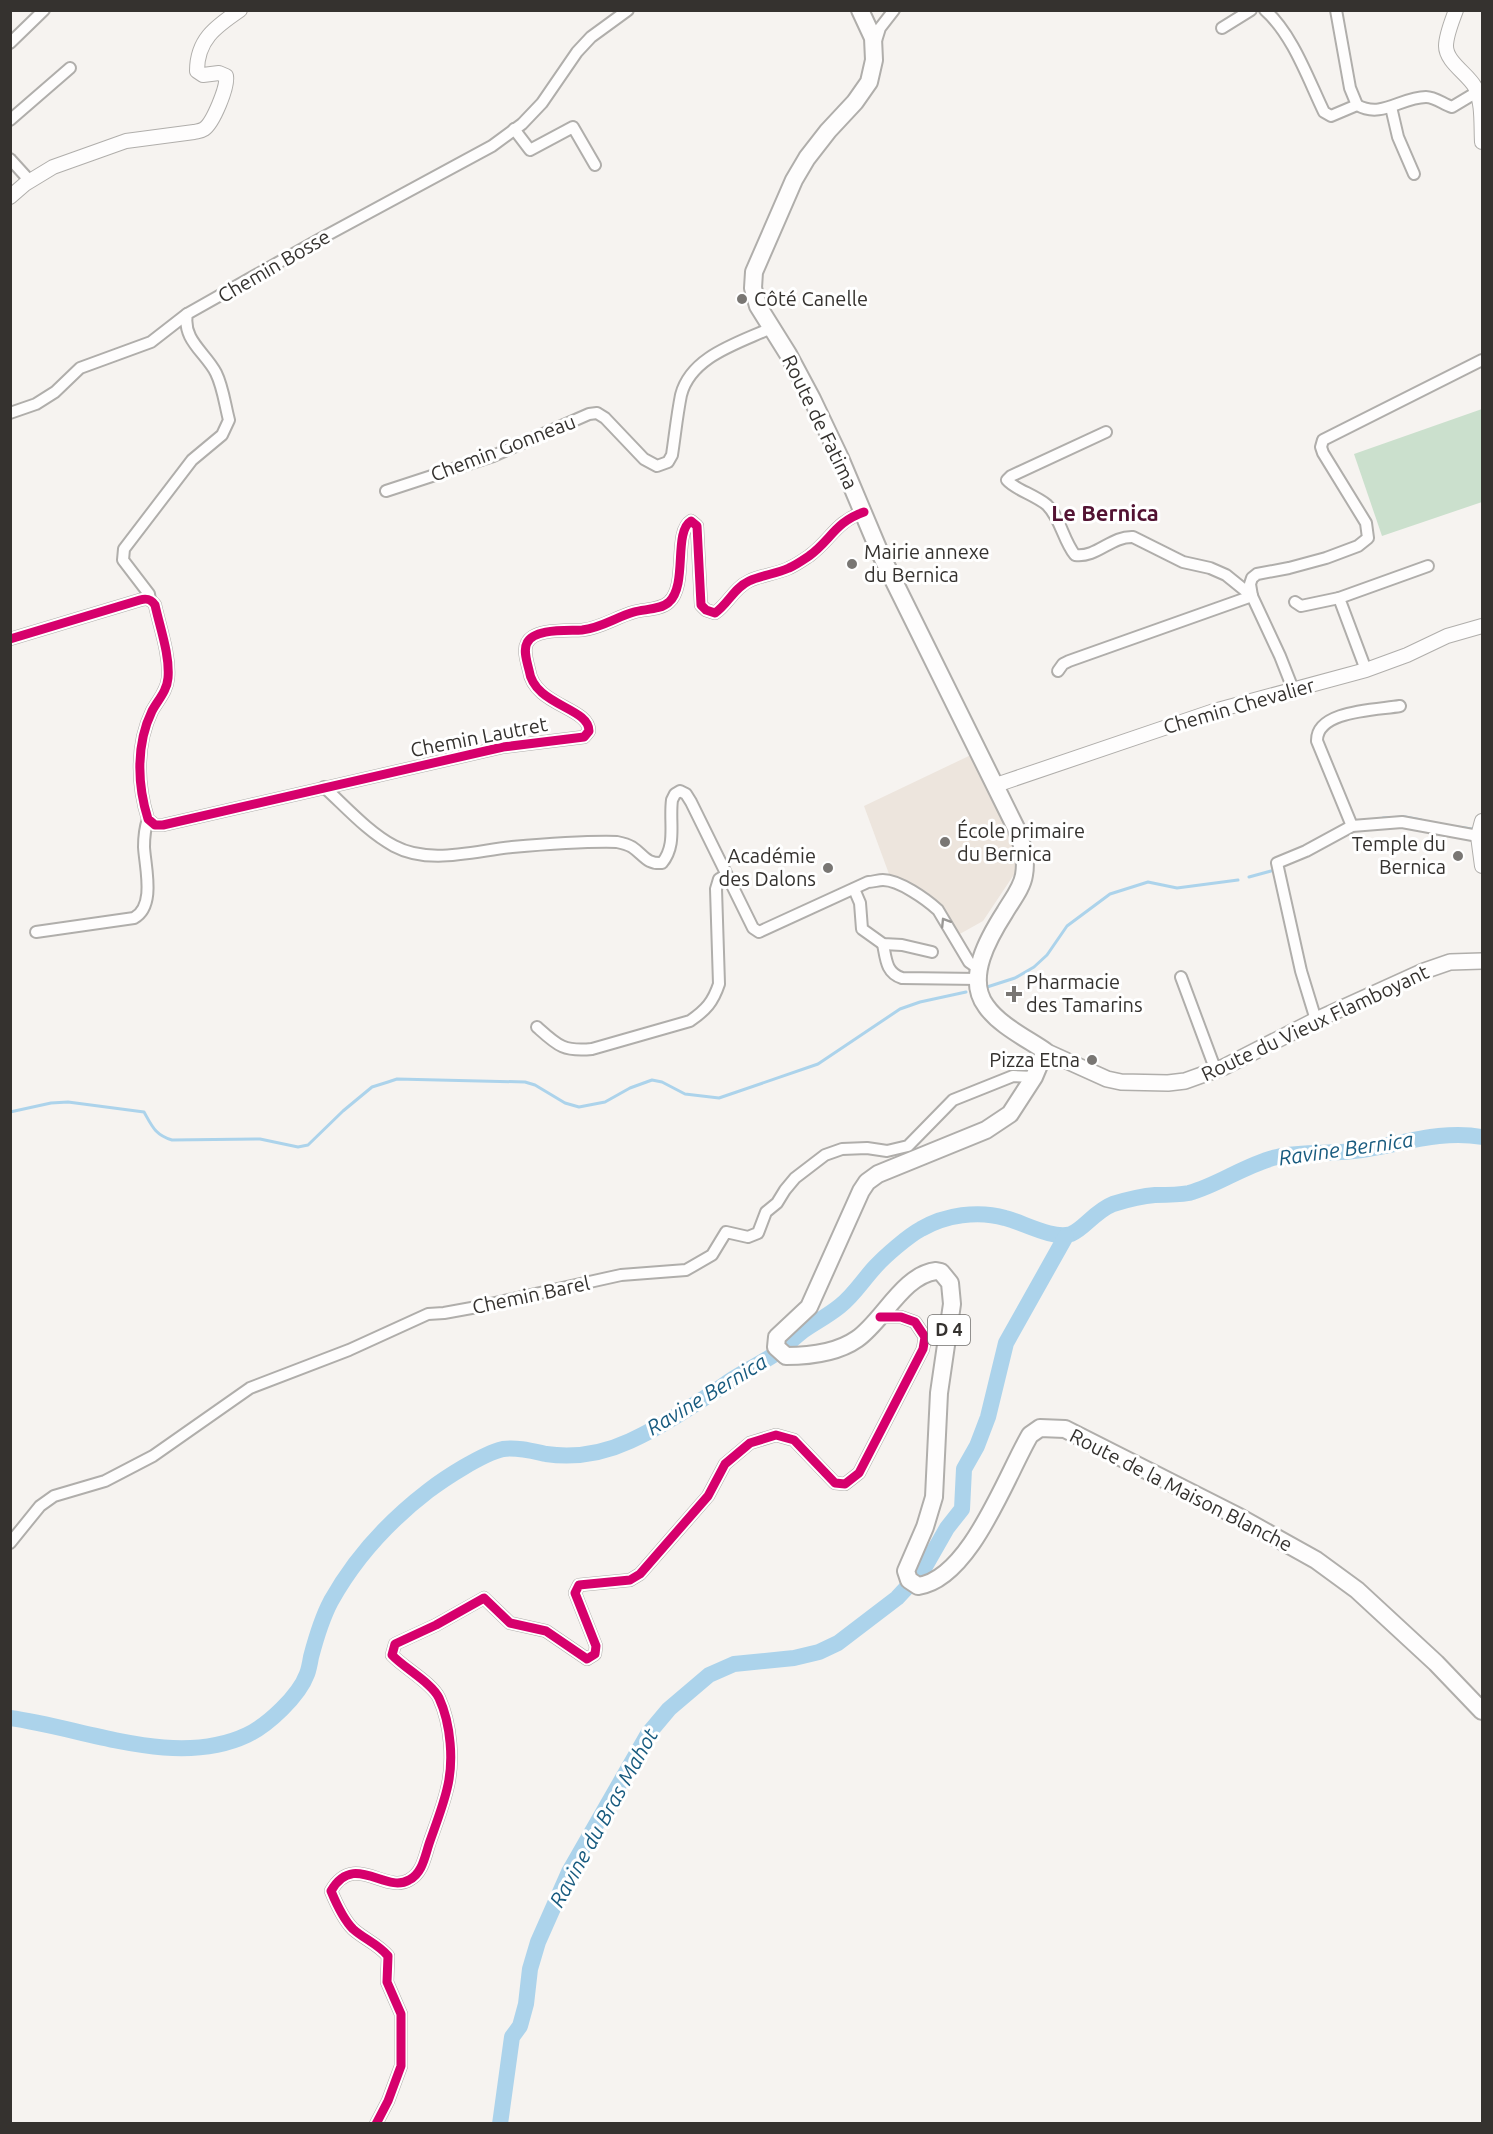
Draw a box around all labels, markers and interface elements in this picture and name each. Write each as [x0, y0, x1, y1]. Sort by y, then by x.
street label: Chemin Bosse [214, 224, 334, 307]
place label: Côté Canelle [754, 287, 868, 310]
marker: Côté Canelle [735, 292, 749, 306]
street label: Route de Fatima [778, 351, 863, 493]
street label: Chemin Gonneau [427, 409, 579, 486]
district label: Le Bernica [1051, 500, 1159, 525]
place label: Mairie annexe du Bernica [864, 540, 990, 586]
marker: Mairie annexe du Bernica [845, 557, 859, 571]
street label: Chemin Chevalier [1161, 673, 1318, 738]
street label: Chemin Lautret [408, 712, 549, 761]
place label: École primaire du Bernica [957, 819, 1085, 865]
place label: Temple du Bernica [1352, 832, 1446, 878]
marker: École primaire du Bernica [938, 835, 952, 849]
place label: Académie des Dalons [719, 844, 816, 890]
marker: Temple du Bernica [1451, 849, 1465, 863]
marker: Académie des Dalons [821, 861, 835, 875]
one-way arrow [941, 918, 953, 928]
street label: Route du Vieux Flamboyant [1198, 960, 1432, 1085]
place label: Pharmacie des Tamarins [1026, 970, 1143, 1016]
marker: Pharmacie des Tamarins [1007, 987, 1021, 1001]
place label: Pizza Etna [989, 1048, 1080, 1071]
marker: Pizza Etna [1085, 1053, 1099, 1067]
water label: Ravine Bernica [1277, 1127, 1415, 1169]
street label: Chemin Barel [470, 1271, 592, 1318]
road number: D 4 [928, 1315, 970, 1345]
water label: Ravine Bernica [642, 1349, 771, 1439]
street label: Route de la Maison Blanche [1066, 1423, 1296, 1556]
water label: Ravine du Bras Mahot [544, 1723, 663, 1911]

